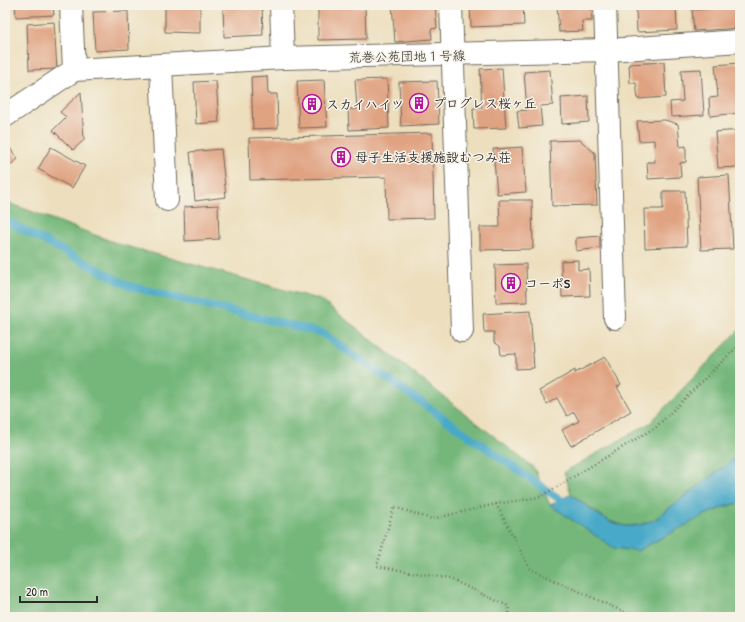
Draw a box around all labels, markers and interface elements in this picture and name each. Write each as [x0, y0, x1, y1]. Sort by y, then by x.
street label: 荒巻公苑団地１号線 [348, 46, 467, 66]
building icon: プログレス桜ヶ丘 [408, 92, 430, 114]
building icon: スカイハイツ [301, 93, 323, 115]
place label: プログレス桜ヶ丘 [433, 94, 537, 112]
place label: スカイハイツ [326, 95, 404, 113]
building icon: 母子生活支援施設むつみ荘 [330, 146, 352, 168]
place label: 母子生活支援施設むつみ荘 [355, 148, 511, 166]
building icon: コーポS [500, 272, 522, 294]
place label: コーポS [525, 274, 570, 292]
scale bar [20, 578, 97, 604]
text: 20 m [26, 583, 48, 600]

